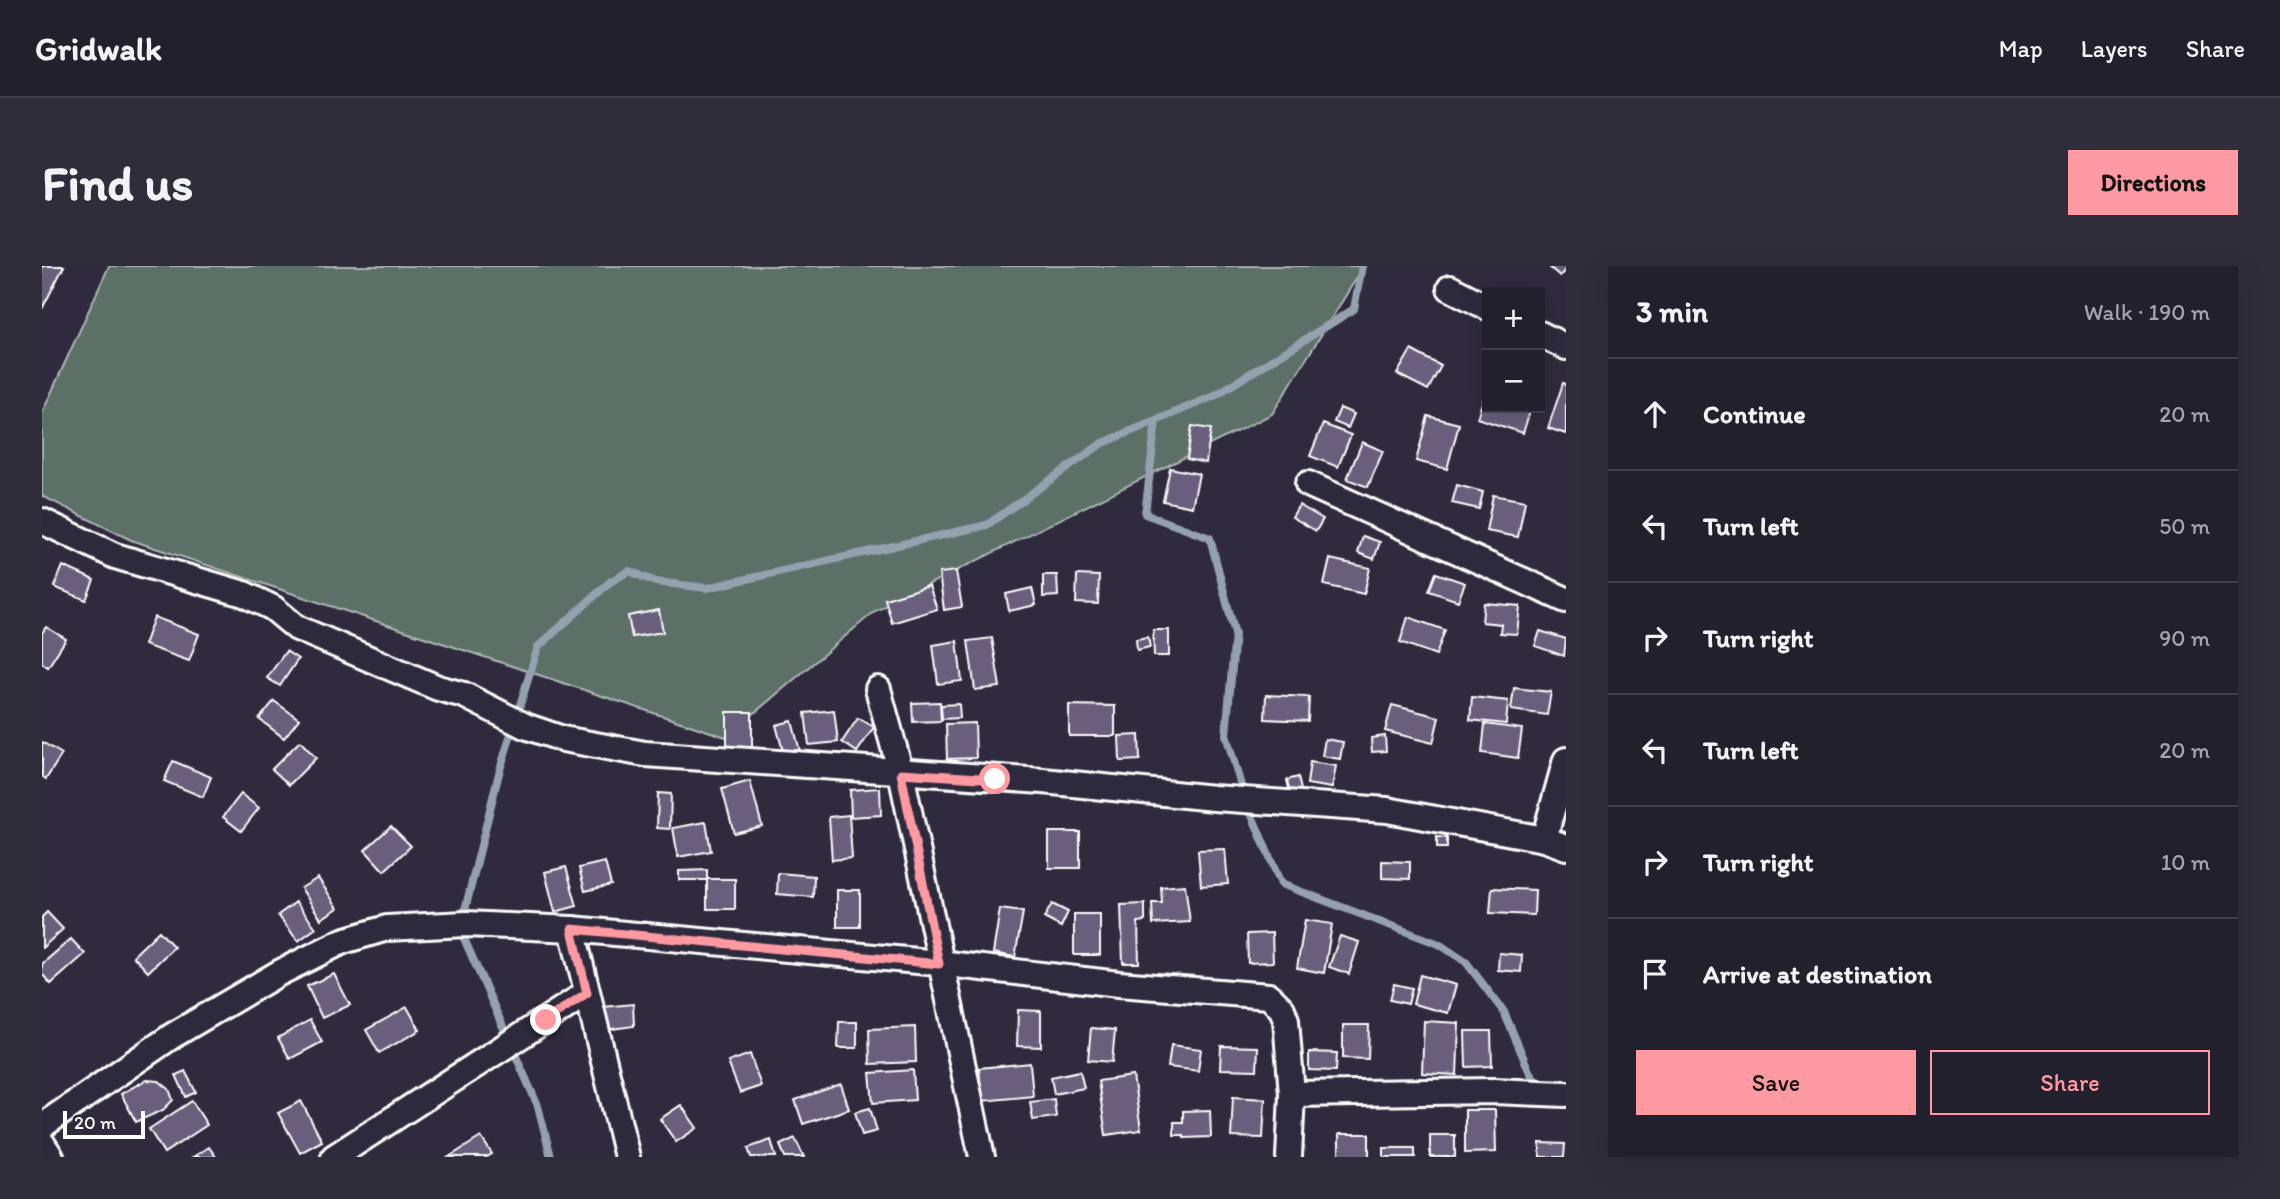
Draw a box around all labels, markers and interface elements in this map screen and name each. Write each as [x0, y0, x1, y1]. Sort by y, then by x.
text: Gridwalk [35, 29, 162, 68]
text: Map [1999, 34, 2043, 63]
text: Layers [2081, 34, 2148, 63]
text: Share [2186, 34, 2245, 63]
button: Directions [2068, 150, 2238, 215]
text: Find us [42, 153, 193, 212]
map controls [1482, 287, 1545, 413]
button: + [1482, 287, 1545, 350]
text: 3 min [1636, 293, 1708, 330]
text: Walk · 190 m [2084, 298, 2210, 326]
button: − [1482, 350, 1545, 413]
icon: ahead [1636, 395, 1674, 433]
text: Continue [1703, 398, 1806, 430]
text: 20 m [2159, 400, 2210, 428]
icon: left [1636, 507, 1674, 545]
text: Turn left [1703, 510, 1799, 542]
text: 50 m [2159, 512, 2210, 540]
icon: right [1636, 619, 1674, 657]
text: Turn right [1703, 622, 1814, 654]
text: 90 m [2159, 624, 2210, 652]
icon: left [1636, 731, 1674, 769]
text: Turn left [1703, 734, 1799, 766]
text: 20 m [2159, 736, 2210, 764]
route start [979, 763, 1010, 794]
icon: right [1636, 843, 1674, 881]
text: Turn right [1703, 846, 1814, 878]
text: 10 m [2161, 848, 2210, 876]
icon: arrive [1636, 955, 1674, 993]
text: Arrive at destination [1703, 958, 1932, 990]
route end [530, 1004, 561, 1035]
button: Save [1636, 1050, 1916, 1115]
button: Share [1930, 1050, 2210, 1115]
scale bar [63, 1108, 145, 1140]
text: 20 m [74, 1111, 116, 1134]

